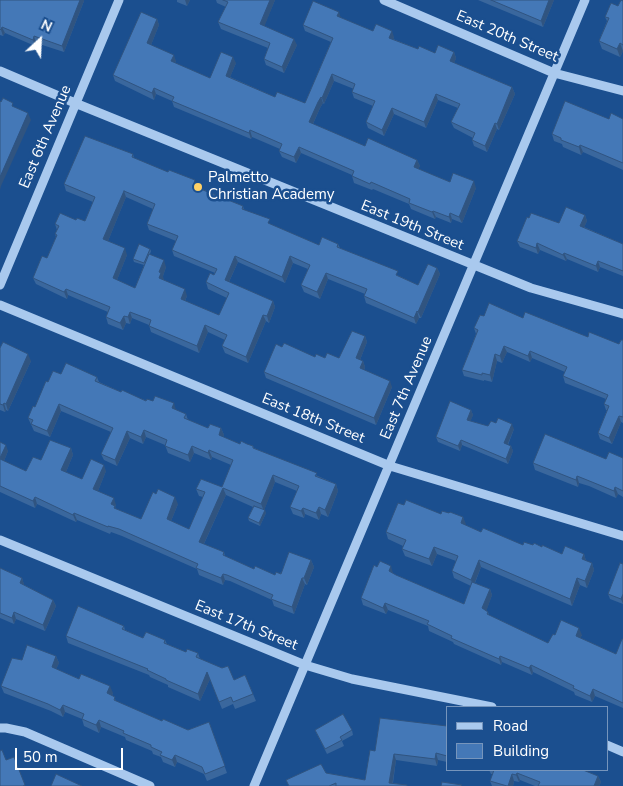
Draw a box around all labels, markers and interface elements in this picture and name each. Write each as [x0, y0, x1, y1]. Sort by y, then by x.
street label: East 20th Street [453, 7, 561, 67]
north arrow [15, 15, 65, 65]
text: N [38, 15, 55, 37]
street label: East 6th Avenue [16, 83, 76, 191]
place label: Palmetto Christian Academy [208, 169, 335, 204]
marker: Palmetto Christian Academy [192, 181, 204, 193]
street label: East 19th Street [358, 197, 466, 255]
street label: East 7th Avenue [377, 334, 437, 442]
street label: East 18th Street [259, 390, 367, 448]
street label: East 17th Street [192, 597, 300, 655]
legend [446, 706, 608, 771]
text: Road [493, 716, 528, 736]
scale bar [18, 738, 125, 770]
text: Building [493, 741, 549, 761]
text: 50 m [23, 747, 58, 767]

